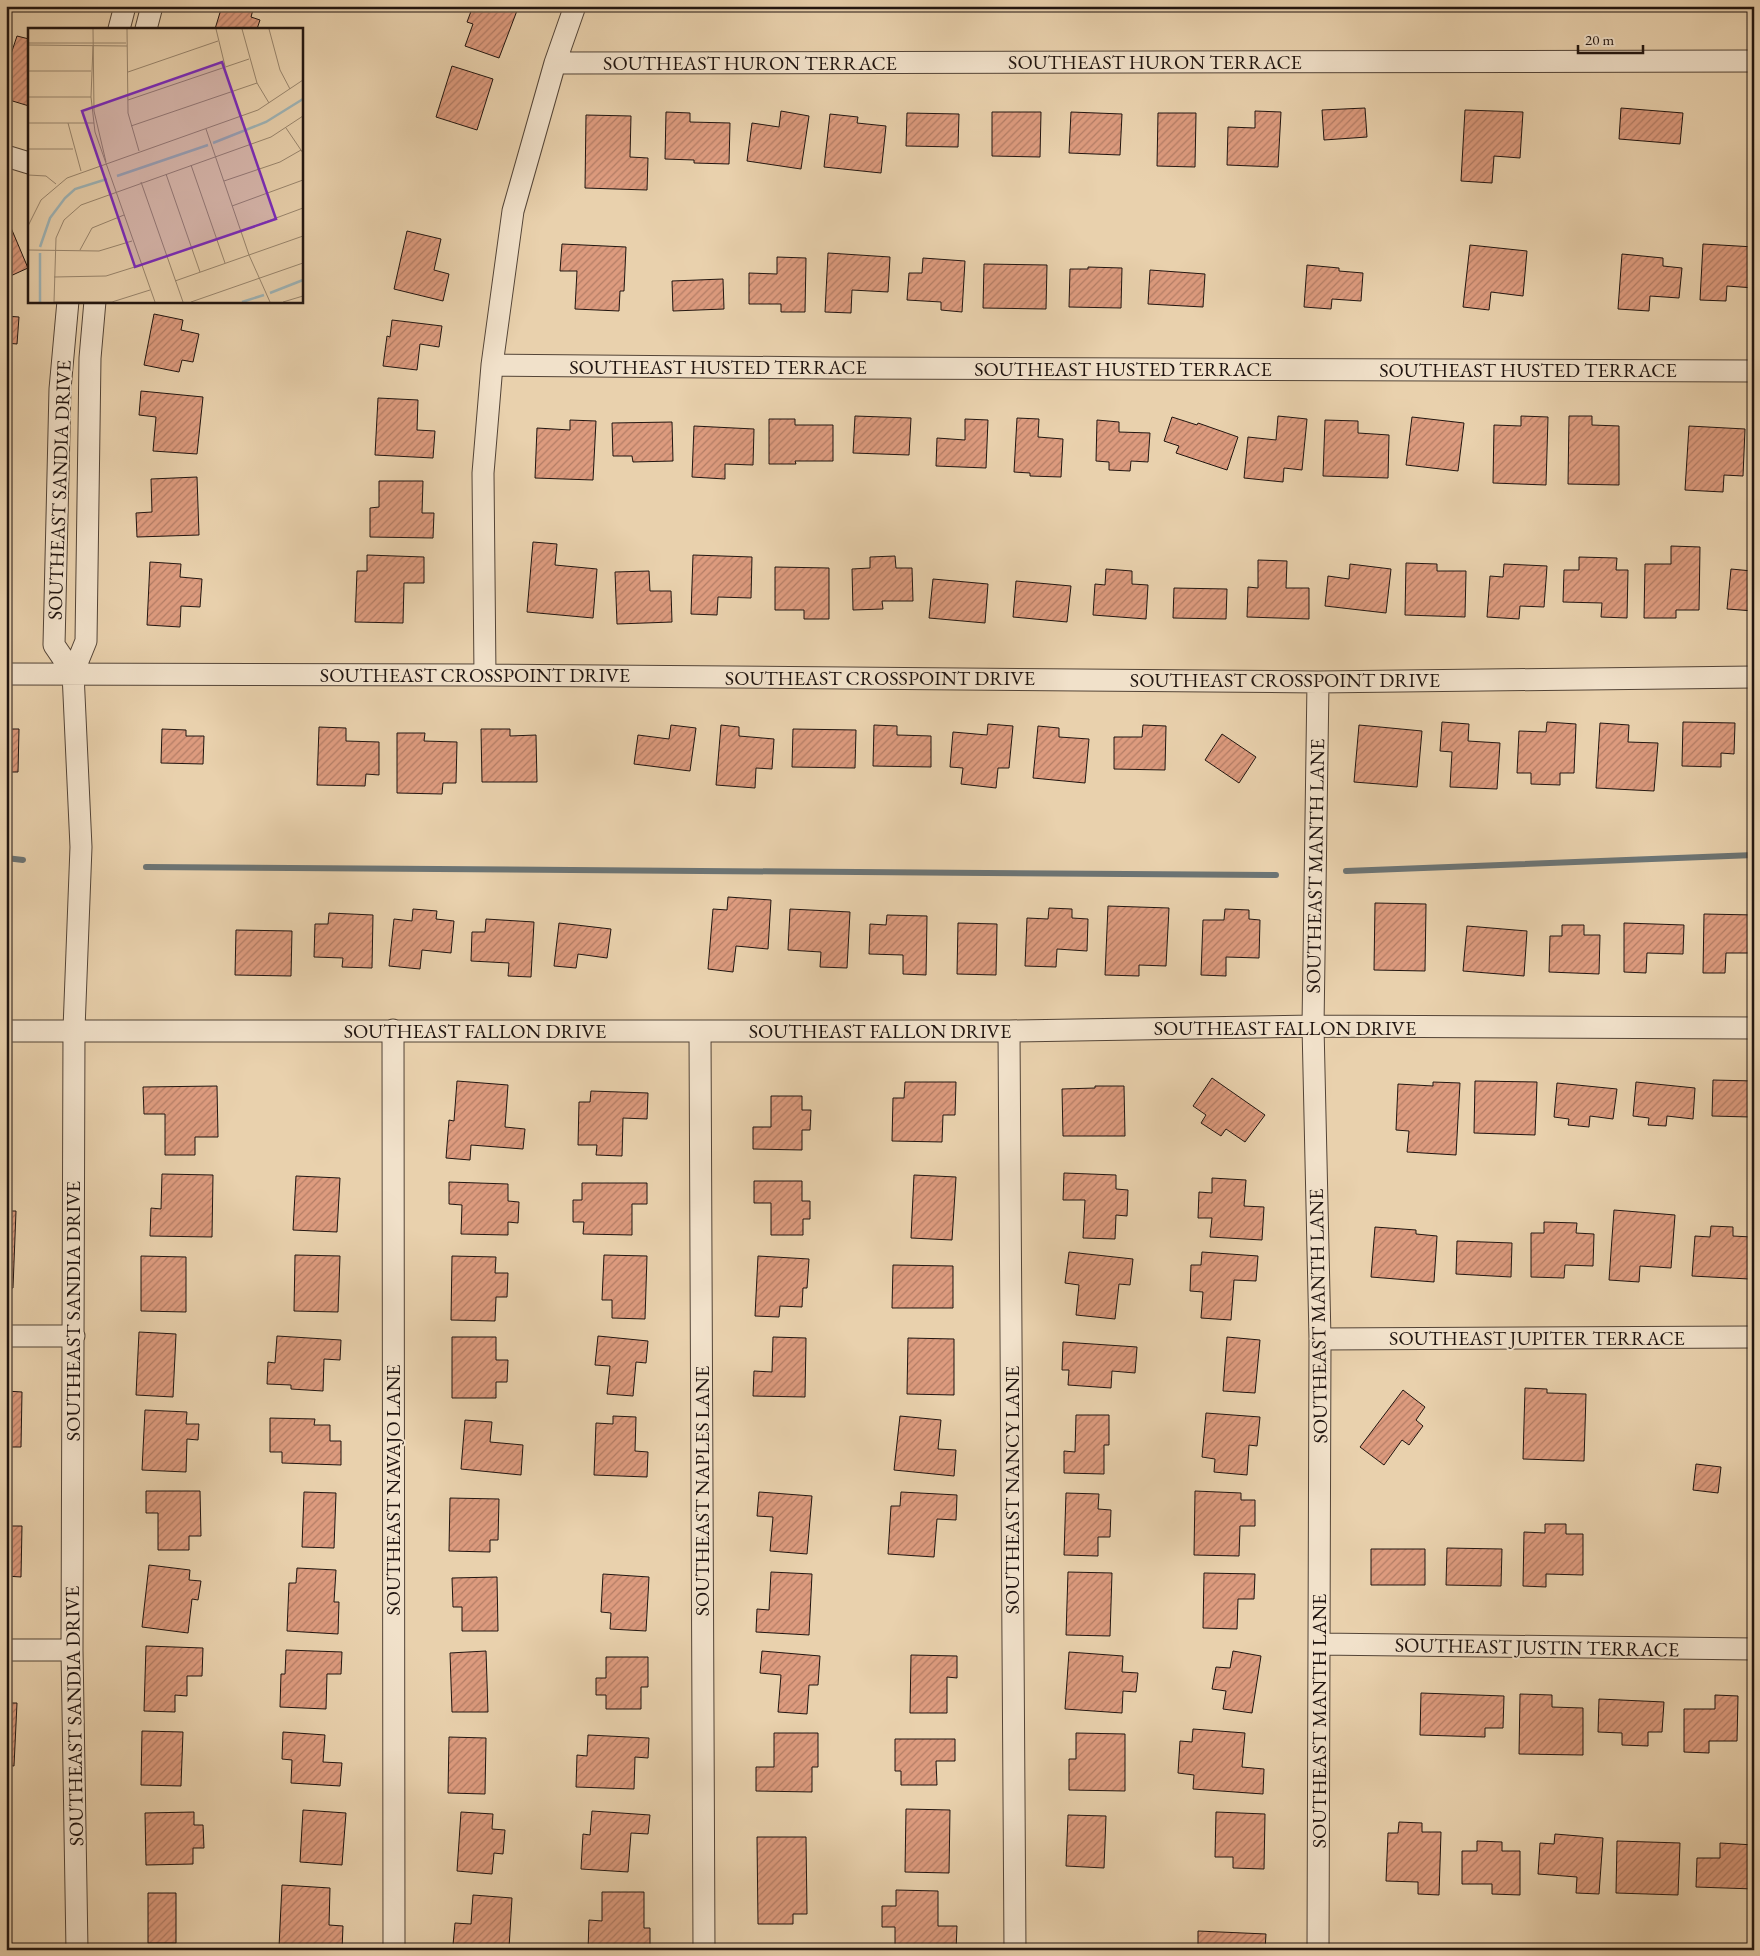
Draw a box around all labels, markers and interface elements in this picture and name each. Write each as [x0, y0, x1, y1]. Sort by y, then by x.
scale bar [1578, 22, 1642, 54]
inset map [28, 28, 302, 302]
text: 20 m [1585, 30, 1614, 49]
street label: SOUTHEAST HURON TERRACE [1008, 49, 1302, 75]
street label: SOUTHEAST HURON TERRACE [603, 50, 897, 76]
street label: SOUTHEAST HUSTED TERRACE [569, 354, 867, 380]
street label: SOUTHEAST HUSTED TERRACE [974, 356, 1272, 382]
street label: SOUTHEAST HUSTED TERRACE [1379, 357, 1677, 383]
street label: SOUTHEAST SANDIA DRIVE [41, 359, 77, 621]
street label: SOUTHEAST CROSSPOINT DRIVE [320, 662, 630, 688]
street label: SOUTHEAST CROSSPOINT DRIVE [725, 665, 1035, 691]
street label: SOUTHEAST CROSSPOINT DRIVE [1130, 667, 1440, 693]
street label: SOUTHEAST MANTH LANE [1300, 738, 1330, 994]
street label: SOUTHEAST FALLON DRIVE [1154, 1015, 1416, 1041]
street label: SOUTHEAST FALLON DRIVE [344, 1018, 606, 1044]
street label: SOUTHEAST FALLON DRIVE [749, 1018, 1011, 1044]
street label: SOUTHEAST SANDIA DRIVE [60, 1181, 86, 1441]
street label: SOUTHEAST MANTH LANE [1303, 1188, 1333, 1444]
street label: SOUTHEAST JUPITER TERRACE [1389, 1325, 1685, 1351]
street label: SOUTHEAST NAVAJO LANE [380, 1365, 406, 1616]
street label: SOUTHEAST NAPLES LANE [689, 1366, 715, 1616]
street label: SOUTHEAST NANCY LANE [999, 1366, 1025, 1614]
street label: SOUTHEAST SANDIA DRIVE [59, 1586, 89, 1846]
street label: SOUTHEAST MANTH LANE [1306, 1594, 1332, 1848]
street label: SOUTHEAST JUSTIN TERRACE [1395, 1632, 1679, 1662]

